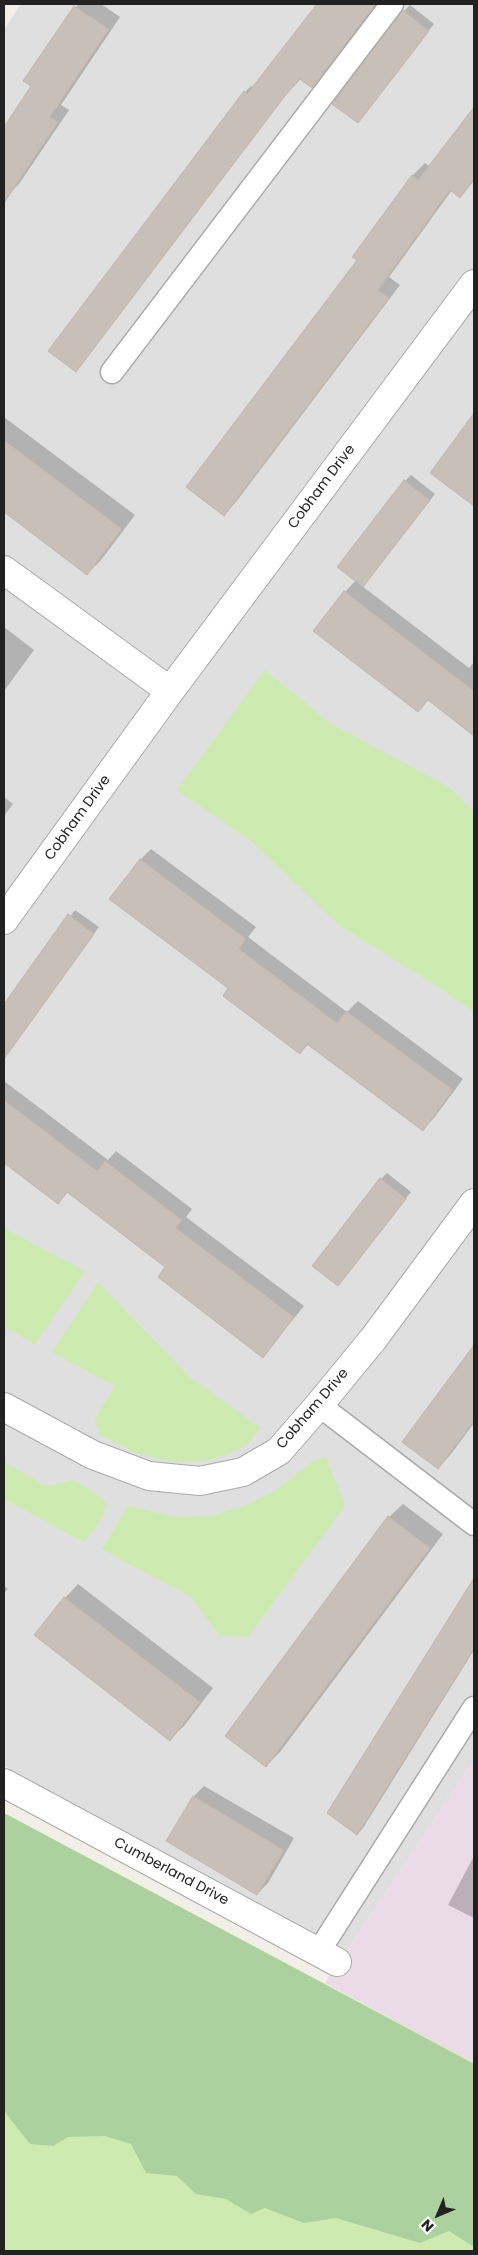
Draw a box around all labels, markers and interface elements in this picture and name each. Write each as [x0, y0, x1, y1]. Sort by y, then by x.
street label: Cobham Drive [285, 442, 359, 532]
street label: Cobham Drive [42, 772, 114, 864]
street label: Cobham Drive [274, 1365, 352, 1453]
street label: Cumberland Drive [111, 1835, 231, 1909]
north arrow [413, 2190, 463, 2240]
text: N [417, 2215, 438, 2236]

